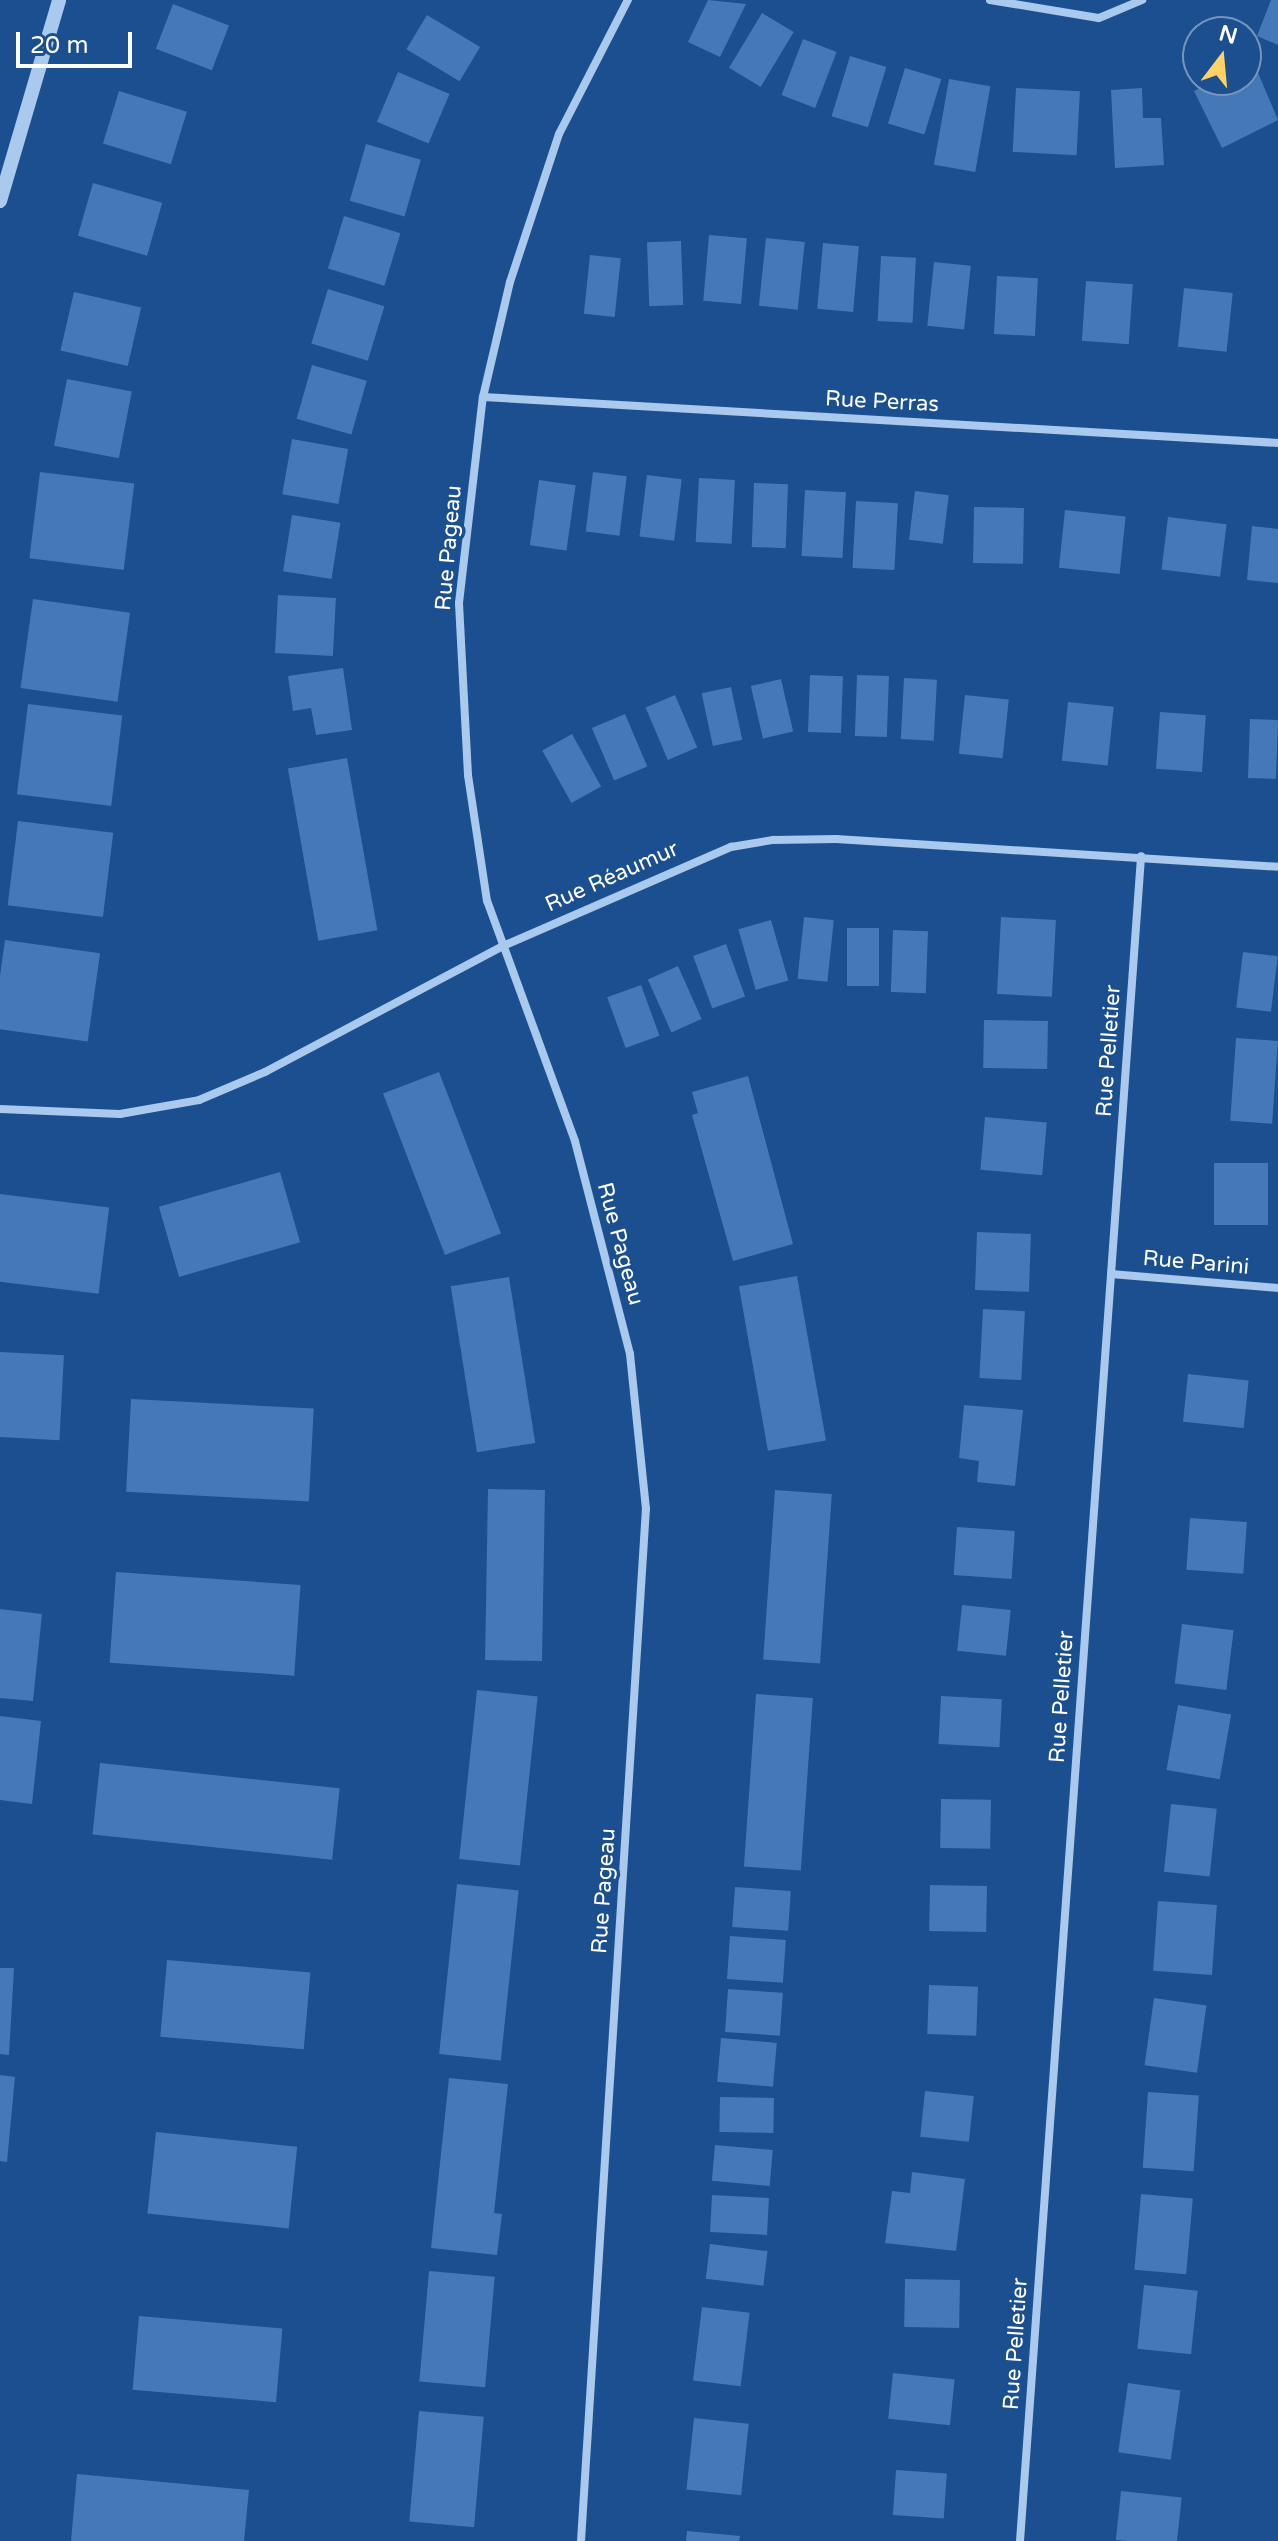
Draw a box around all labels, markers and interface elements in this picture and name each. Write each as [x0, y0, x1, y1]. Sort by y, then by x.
scale bar [20, 16, 136, 66]
north arrow [1182, 16, 1262, 96]
text: N [1216, 20, 1240, 50]
text: 20 m [30, 31, 88, 60]
street label: Rue Perras [824, 386, 940, 418]
street label: Rue Pageau [430, 484, 468, 612]
street label: Rue Réaumur [541, 836, 683, 918]
street label: Rue Pelletier [1091, 984, 1127, 1118]
street label: Rue Pageau [591, 1180, 649, 1308]
street label: Rue Parini [1142, 1245, 1250, 1281]
street label: Rue Pelletier [1044, 1630, 1080, 1764]
street label: Rue Pageau [586, 1827, 622, 1955]
street label: Rue Pelletier [998, 2277, 1034, 2411]

